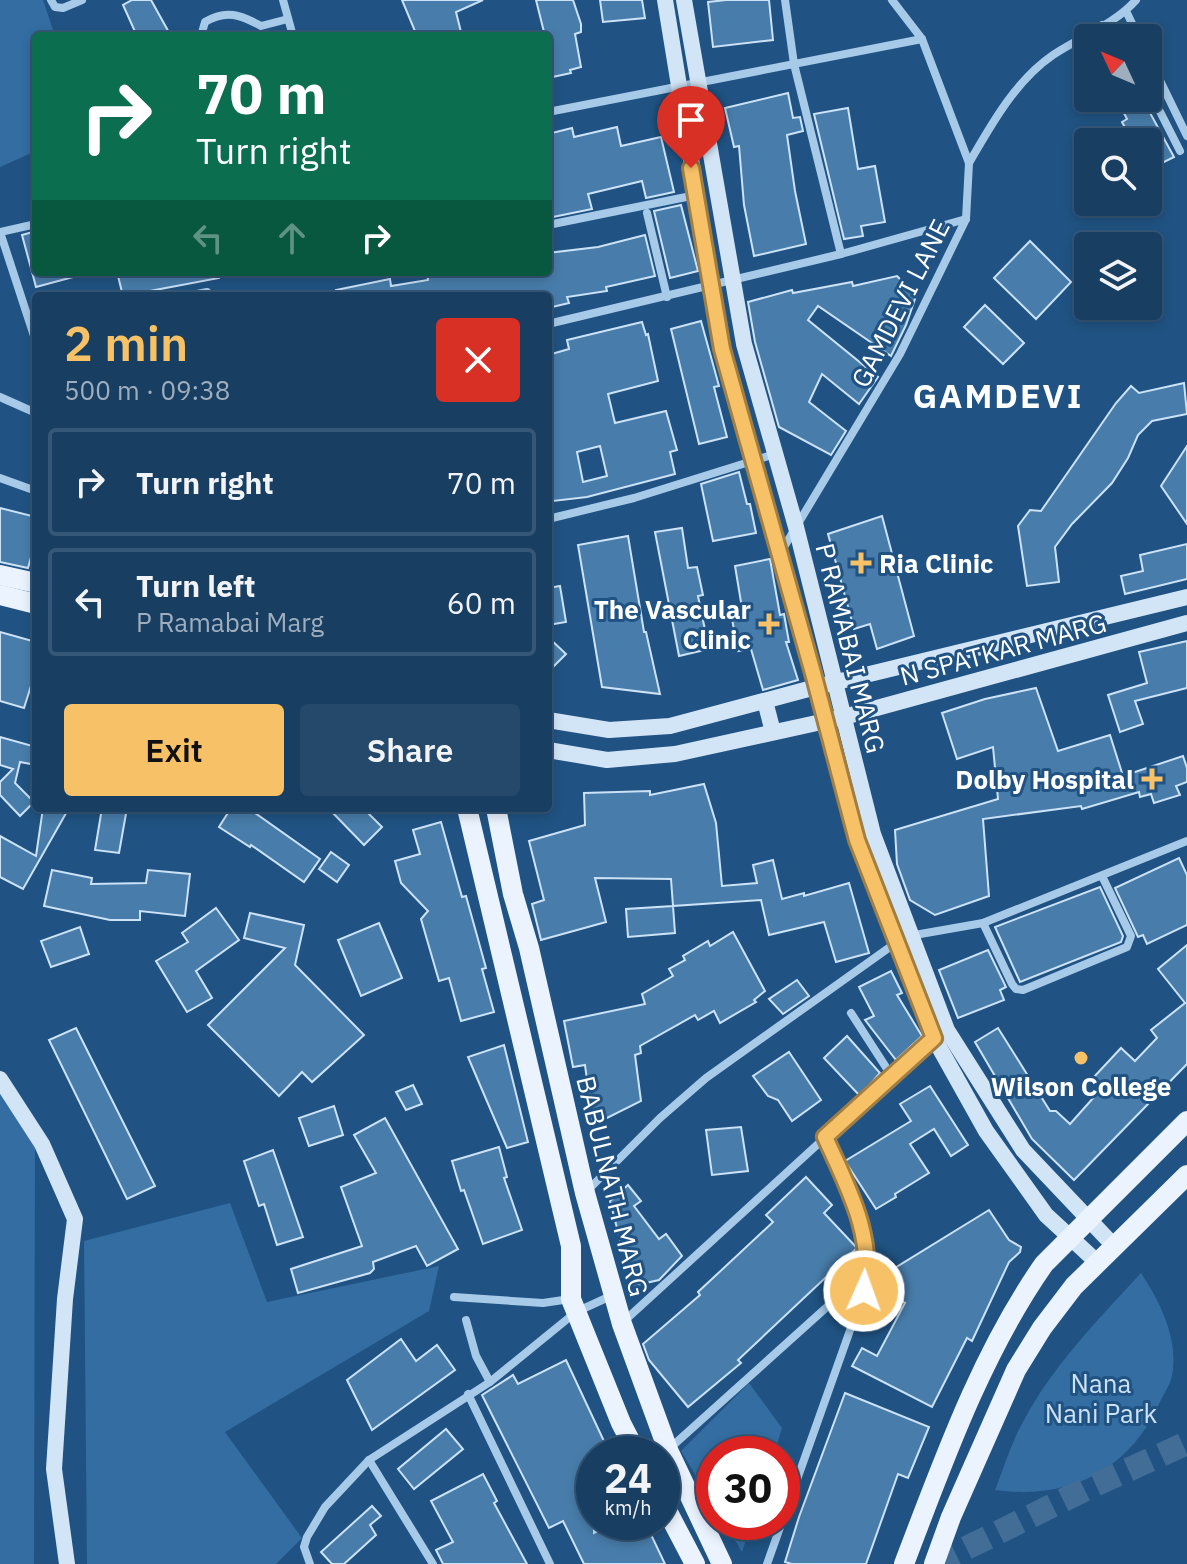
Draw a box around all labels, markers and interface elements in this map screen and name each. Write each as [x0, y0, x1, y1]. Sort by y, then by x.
north arrow [1074, 24, 1162, 112]
map controls [1074, 24, 1162, 320]
text: 70 m [196, 57, 326, 129]
icon: right [64, 64, 168, 168]
pin [657, 86, 725, 168]
icon: arrive [669, 98, 713, 142]
text: Turn right [196, 127, 352, 174]
button: search [1074, 128, 1162, 216]
street label: GAMDEVI LANE [843, 213, 957, 393]
icon: left [186, 216, 230, 260]
icon: ahead [270, 216, 314, 260]
icon: right [354, 216, 398, 260]
button: layers [1074, 232, 1162, 320]
text: 2 min [64, 312, 188, 374]
button: close [436, 318, 520, 402]
text: 500 m · 09:38 [64, 373, 230, 407]
district label: GAMDEVI [913, 373, 1083, 417]
icon: right [68, 460, 112, 504]
text: Turn right [136, 463, 274, 502]
text: 70 m [447, 463, 516, 502]
street label: P RAMABAI MARG [808, 540, 894, 756]
place label: Ria Clinic [879, 546, 994, 580]
marker: Ria Clinic [850, 552, 872, 574]
text: Turn left [136, 566, 255, 605]
icon: left [68, 580, 112, 624]
text: 60 m [447, 583, 516, 622]
place label: The Vascular Clinic [594, 592, 751, 656]
text: P Ramabai Marg [136, 605, 324, 639]
street label: N SPATKAR MARG [896, 605, 1110, 693]
marker: The Vascular Clinic [758, 613, 780, 635]
button: Exit [64, 704, 284, 796]
button: Share [300, 704, 520, 796]
place label: Dolby Hospital [955, 762, 1134, 796]
marker: Dolby Hospital [1141, 768, 1163, 790]
marker: Wilson College [1072, 1049, 1090, 1067]
place label: Wilson College [991, 1069, 1171, 1103]
street label: BABULNATH MARG [569, 1072, 657, 1300]
position arrow [822, 1249, 906, 1333]
park label: Nana Nani Park [1045, 1366, 1157, 1430]
speed limit sign: 30 [696, 1436, 800, 1540]
text: 24 [604, 1452, 652, 1504]
text: km/h [604, 1494, 652, 1521]

